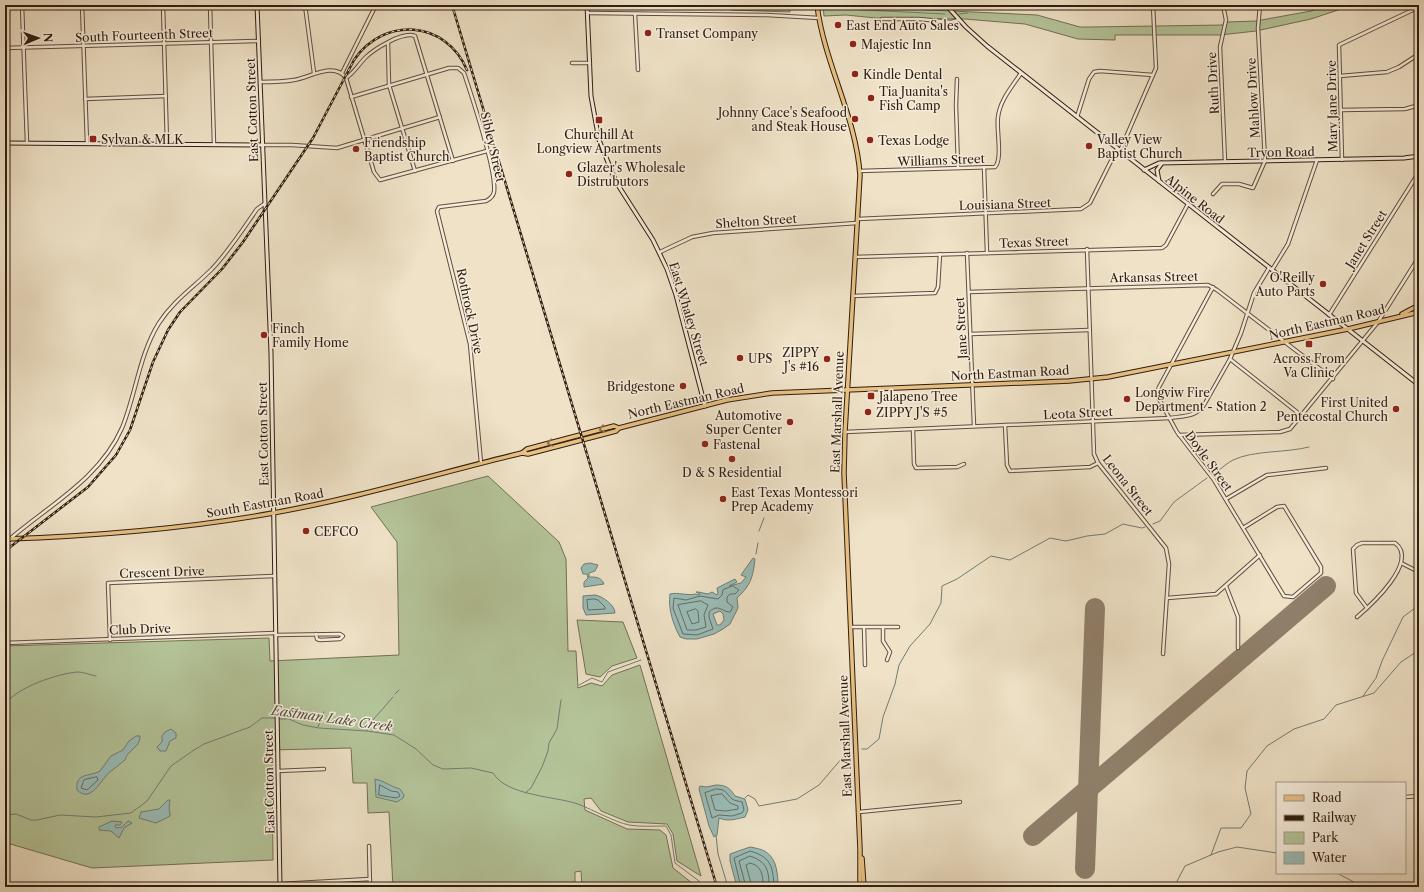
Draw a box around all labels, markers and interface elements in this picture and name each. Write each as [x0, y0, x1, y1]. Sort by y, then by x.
north arrow [18, 18, 58, 58]
place label: East End Auto Sales [846, 18, 959, 33]
marker: East End Auto Sales [833, 20, 843, 30]
street label: South Fourteenth Street [75, 25, 214, 45]
place label: Transet Company [656, 26, 758, 41]
marker: Transet Company [643, 28, 653, 38]
text: N [41, 33, 55, 43]
place label: Majestic Inn [861, 37, 932, 52]
marker: Majestic Inn [848, 39, 858, 49]
street label: Ruth Drive [1204, 51, 1222, 115]
street label: East Cotton Street [243, 57, 261, 162]
street label: Mahlow Drive [1243, 57, 1263, 139]
street label: Mary Jane Drive [1324, 60, 1340, 152]
place label: Kindle Dental [863, 67, 943, 82]
marker: Kindle Dental [850, 69, 860, 79]
place label: Tia Juanita's Fish Camp [879, 84, 948, 113]
marker: Tia Juanita's Fish Camp [866, 93, 876, 103]
place label: Johnny Cace's Seafood and Steak House [716, 105, 848, 134]
street label: Sibley Street [478, 110, 509, 184]
marker: Johnny Cace's Seafood and Steak House [850, 114, 860, 124]
marker: Churchill At Longview Apartments [594, 115, 604, 125]
place label: Churchill At Longview Apartments [537, 127, 661, 156]
place label: Sylvan & MLK [101, 132, 184, 147]
place label: Valley View Baptist Church [1096, 132, 1183, 161]
place label: Texas Lodge [878, 133, 950, 148]
marker: Sylvan & MLK [88, 134, 98, 144]
place label: Friendship Baptist Church [364, 135, 450, 164]
marker: Texas Lodge [865, 135, 875, 145]
marker: Valley View Baptist Church [1084, 141, 1094, 151]
marker: Friendship Baptist Church [351, 144, 361, 154]
street label: Tryon Road [1247, 144, 1316, 160]
street label: Williams Street [896, 151, 986, 169]
place label: Glazer's Wholesale Distrubutors [577, 160, 686, 189]
marker: Glazer's Wholesale Distrubutors [564, 169, 574, 179]
street label: Alpine Road [1162, 171, 1228, 227]
street label: Louisiana Street [959, 195, 1052, 213]
street label: Janet Street [1341, 206, 1390, 273]
street label: Shelton Street [715, 211, 798, 231]
street label: Texas Street [999, 233, 1070, 251]
street label: East Whaley Street [666, 260, 712, 368]
street label: Rothrock Drive [454, 267, 486, 356]
street label: Arkansas Street [1109, 269, 1199, 285]
place label: O'Reilly Auto Parts [1254, 270, 1315, 299]
marker: O'Reilly Auto Parts [1318, 279, 1328, 289]
street label: Jane Street [952, 296, 970, 361]
street label: North Eastman Road [1267, 301, 1387, 343]
place label: Finch Family Home [272, 321, 349, 350]
marker: Finch Family Home [259, 330, 269, 340]
marker: Across From Va Clinic [1304, 339, 1314, 349]
place label: ZIPPY J's #16 [782, 345, 820, 374]
street label: East Marshall Avenue [827, 350, 847, 473]
place label: UPS [748, 351, 772, 366]
place label: Across From Va Clinic [1272, 351, 1345, 380]
marker: UPS [735, 353, 745, 363]
marker: ZIPPY J's #16 [822, 354, 832, 364]
street label: North Eastman Road [950, 362, 1070, 384]
place label: Bridgestone [607, 379, 675, 394]
street label: North Eastman Road [626, 380, 746, 422]
street label: East Cotton Street [255, 381, 271, 486]
marker: Bridgestone [678, 381, 688, 391]
place label: Longviw Fire Department - Station 2 [1135, 385, 1267, 414]
place label: Jalapeno Tree [877, 389, 958, 404]
marker: Jalapeno Tree [866, 391, 876, 401]
marker: Longviw Fire Department - Station 2 [1122, 394, 1132, 404]
place label: First United Pentecostal Church [1276, 395, 1389, 424]
street label: Leota Street [1043, 404, 1114, 422]
marker: First United Pentecostal Church [1391, 404, 1401, 414]
place label: ZIPPY J'S #5 [876, 405, 947, 420]
marker: ZIPPY J'S #5 [863, 407, 873, 417]
place label: Automotive Super Center [706, 408, 782, 437]
marker: Automotive Super Center [785, 417, 795, 427]
one-way arrow [599, 425, 605, 433]
street label: Doyle Street [1182, 428, 1236, 495]
place label: Fastenal [713, 437, 761, 452]
one-way arrow [546, 438, 553, 447]
marker: Fastenal [700, 439, 710, 449]
street label: Leona Street [1100, 452, 1157, 519]
marker: D & S Residential [727, 454, 737, 464]
place label: D & S Residential [682, 465, 782, 480]
street label: South Eastman Road [205, 485, 325, 521]
place label: East Texas Montessori Prep Academy [731, 485, 858, 514]
marker: East Texas Montessori Prep Academy [718, 494, 728, 504]
place label: CEFCO [314, 524, 359, 539]
marker: CEFCO [301, 526, 311, 536]
street label: Crescent Drive [119, 563, 205, 581]
street label: Club Drive [109, 620, 171, 638]
street label: East Marshall Avenue [835, 674, 855, 797]
water label: Eastman Lake Creek [270, 701, 394, 734]
street label: East Cotton Street [261, 729, 277, 834]
legend [1276, 782, 1406, 874]
text: Road [1312, 790, 1342, 805]
text: Railway [1312, 810, 1357, 825]
text: Park [1312, 830, 1339, 845]
text: Water [1311, 850, 1346, 865]

